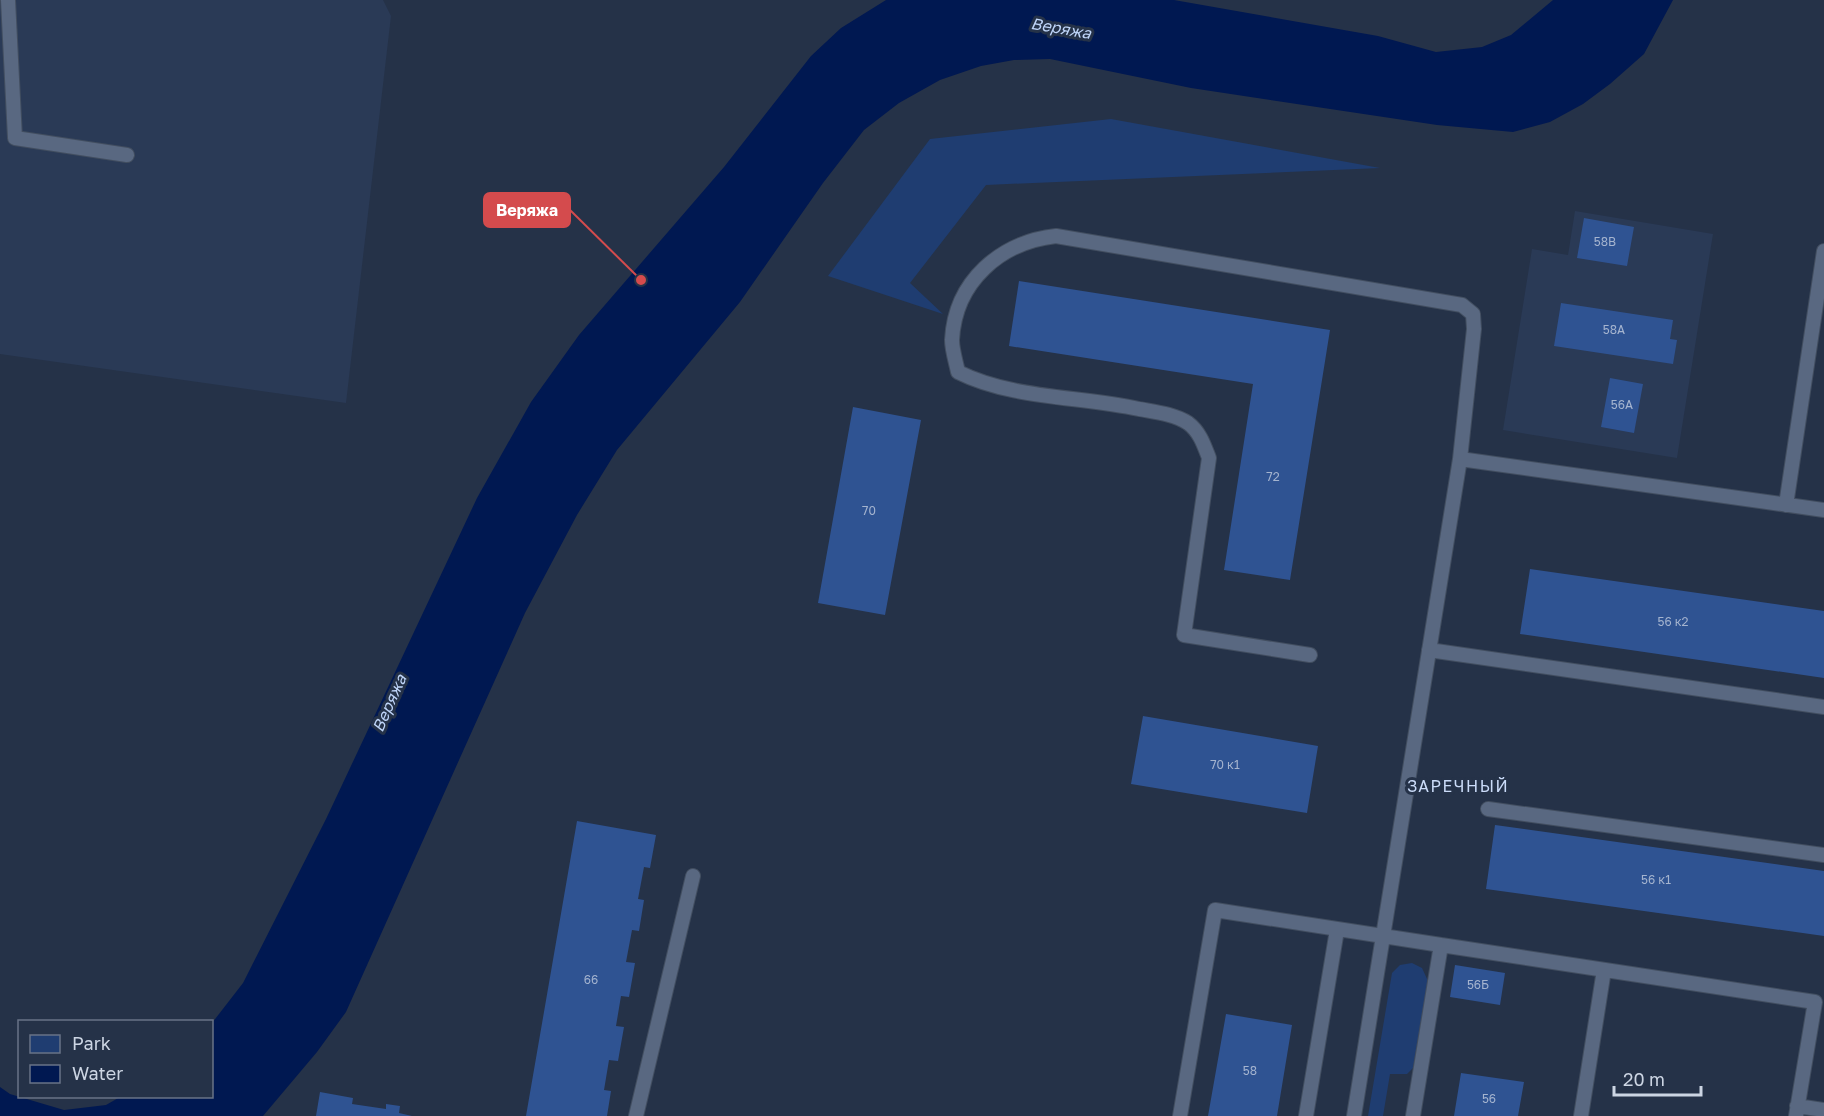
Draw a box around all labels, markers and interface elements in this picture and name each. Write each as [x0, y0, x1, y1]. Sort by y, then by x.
water label: Веряжа [1029, 13, 1094, 43]
callout: Веряжа [484, 193, 570, 227]
text: Веряжа [496, 200, 558, 220]
house number: 58В [1594, 234, 1616, 249]
house number: 58А [1603, 322, 1625, 337]
house number: 56А [1611, 397, 1633, 412]
house number: 72 [1266, 469, 1280, 484]
house number: 70 [862, 503, 876, 518]
house number: 56 к2 [1657, 614, 1689, 629]
water label: Веряжа [368, 670, 411, 735]
house number: 70 к1 [1210, 757, 1240, 772]
district label: ЗАРЕЧНЫЙ [1407, 776, 1509, 796]
house number: 56 к1 [1641, 872, 1671, 887]
house number: 66 [584, 972, 598, 987]
house number: 56Б [1467, 977, 1489, 992]
legend [18, 1020, 213, 1098]
text: Park [72, 1032, 111, 1054]
scale bar [1614, 1059, 1701, 1097]
text: Water [72, 1062, 123, 1084]
house number: 58 [1243, 1063, 1257, 1078]
text: 20 m [1623, 1068, 1665, 1090]
house number: 56 [1482, 1091, 1496, 1106]

